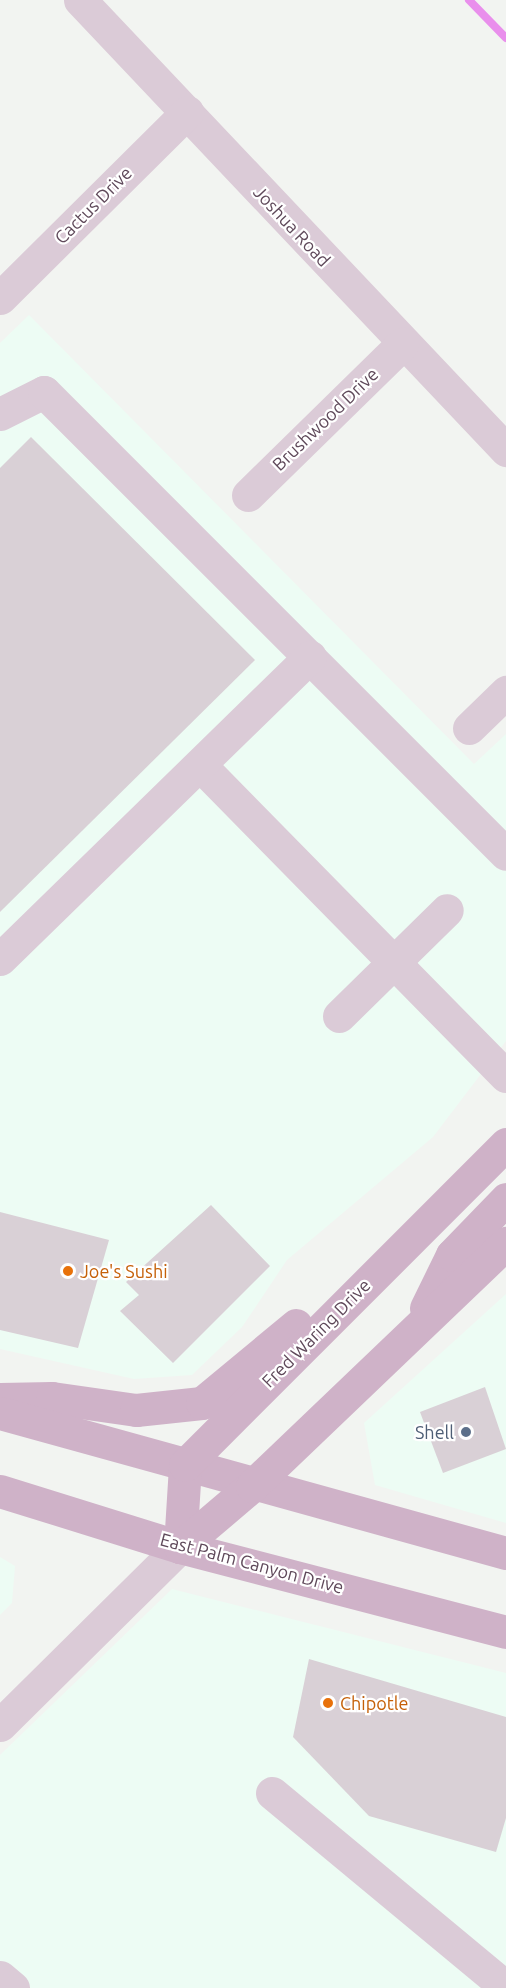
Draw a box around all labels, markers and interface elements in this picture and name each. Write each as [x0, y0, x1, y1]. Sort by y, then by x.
street label: Cactus Drive [50, 162, 136, 248]
street label: Joshua Road [249, 181, 335, 271]
street label: Brushwood Drive [268, 363, 382, 475]
place label: Joe's Sushi [80, 1260, 168, 1282]
marker: Joe's Sushi [61, 1264, 75, 1278]
street label: Fred Waring Drive [257, 1274, 375, 1392]
place label: Shell [415, 1421, 454, 1443]
marker: Shell [459, 1425, 473, 1439]
street label: East Palm Canyon Drive [158, 1528, 346, 1598]
place label: Chipotle [340, 1692, 408, 1714]
marker: Chipotle [321, 1696, 335, 1710]

